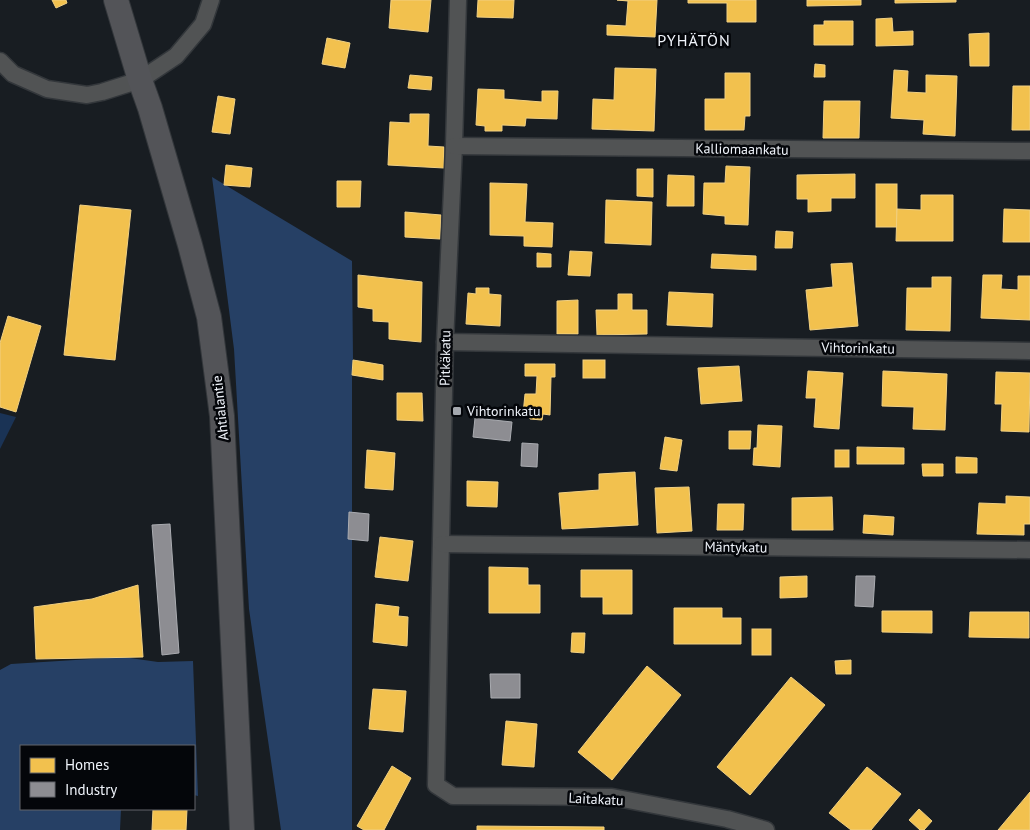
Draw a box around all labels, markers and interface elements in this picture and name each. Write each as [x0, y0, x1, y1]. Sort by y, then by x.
district label: PYHÄTÖN [657, 30, 731, 50]
street label: Kalliomaankatu [695, 139, 789, 159]
street label: Pitkäkatu [436, 330, 454, 386]
street label: Vihtorinkatu [820, 338, 895, 358]
street label: Ahtialantie [208, 374, 232, 442]
place label: Vihtorinkatu [466, 402, 541, 420]
marker: Vihtorinkatu [451, 405, 463, 417]
street label: Mäntykatu [704, 537, 768, 557]
legend [20, 745, 195, 810]
text: Homes [65, 755, 109, 774]
text: Industry [65, 780, 117, 799]
street label: Laitakatu [568, 789, 624, 809]

